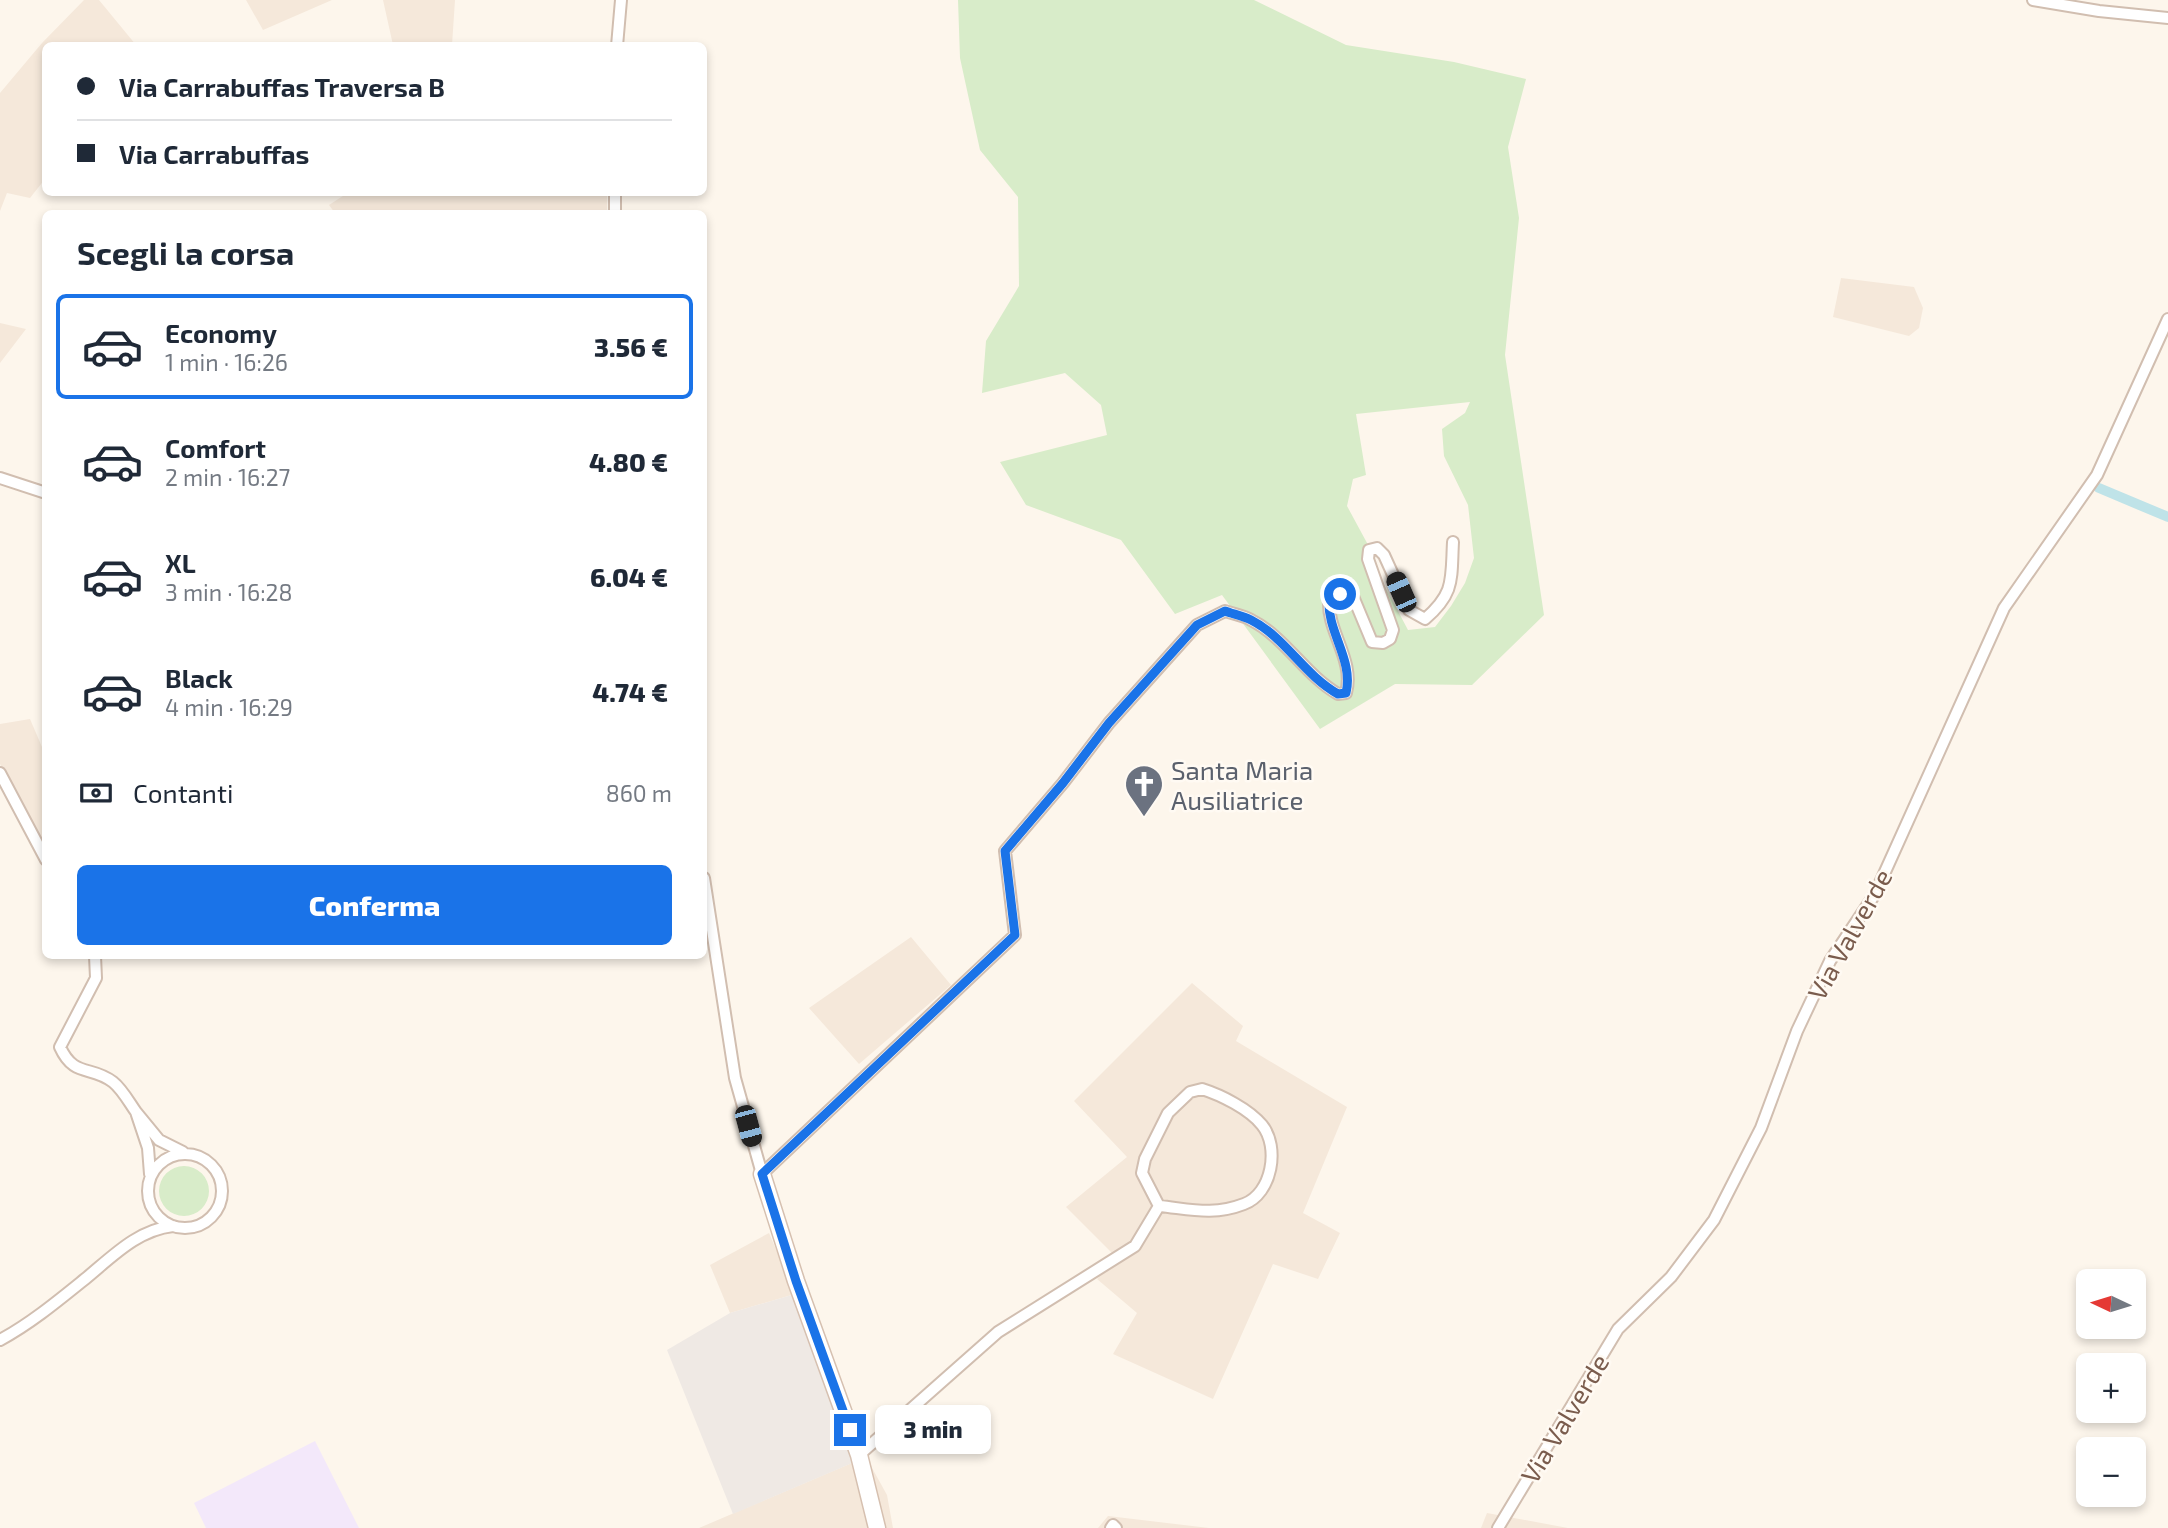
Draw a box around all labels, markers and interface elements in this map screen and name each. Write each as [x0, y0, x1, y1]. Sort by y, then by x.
text: Via Carrabuffas Traversa B [119, 71, 445, 102]
text: Via Carrabuffas [119, 138, 309, 169]
text: Scegli la corsa [77, 233, 294, 271]
icon: car [81, 315, 144, 378]
text: Economy [165, 317, 277, 348]
text: 3.56 € [594, 331, 668, 362]
text: 1 min · 16:26 [165, 348, 288, 376]
icon: car [81, 430, 144, 493]
text: Comfort [165, 432, 266, 463]
text: 4.80 € [589, 446, 668, 477]
text: 2 min · 16:27 [165, 463, 290, 491]
icon: car [81, 545, 144, 608]
text: XL [165, 547, 196, 578]
text: 6.04 € [590, 561, 668, 592]
car [1383, 569, 1420, 615]
text: 3 min · 16:28 [165, 578, 292, 606]
route start [1324, 578, 1356, 610]
icon: car [81, 660, 144, 723]
text: Black [165, 662, 233, 693]
text: 4.74 € [592, 676, 668, 707]
text: 4 min · 16:29 [165, 693, 293, 721]
place label: Santa Maria Ausiliatrice [1171, 754, 1313, 815]
church icon: Santa Maria Ausiliatrice [1123, 763, 1165, 818]
icon: cash [77, 774, 115, 812]
text: Contanti [133, 777, 233, 808]
text: 860 m [606, 779, 672, 807]
street label: Via Valverde [1800, 863, 1898, 1005]
button: Conferma [77, 865, 672, 945]
car [733, 1103, 764, 1149]
north arrow [2076, 1269, 2146, 1339]
map controls [2076, 1269, 2146, 1507]
street label: Via Valverde [1513, 1348, 1615, 1488]
button: + [2076, 1353, 2146, 1423]
callout: 3 min [874, 1406, 990, 1454]
route end [834, 1414, 866, 1446]
text: 3 min [903, 1415, 963, 1443]
button: − [2076, 1437, 2146, 1507]

